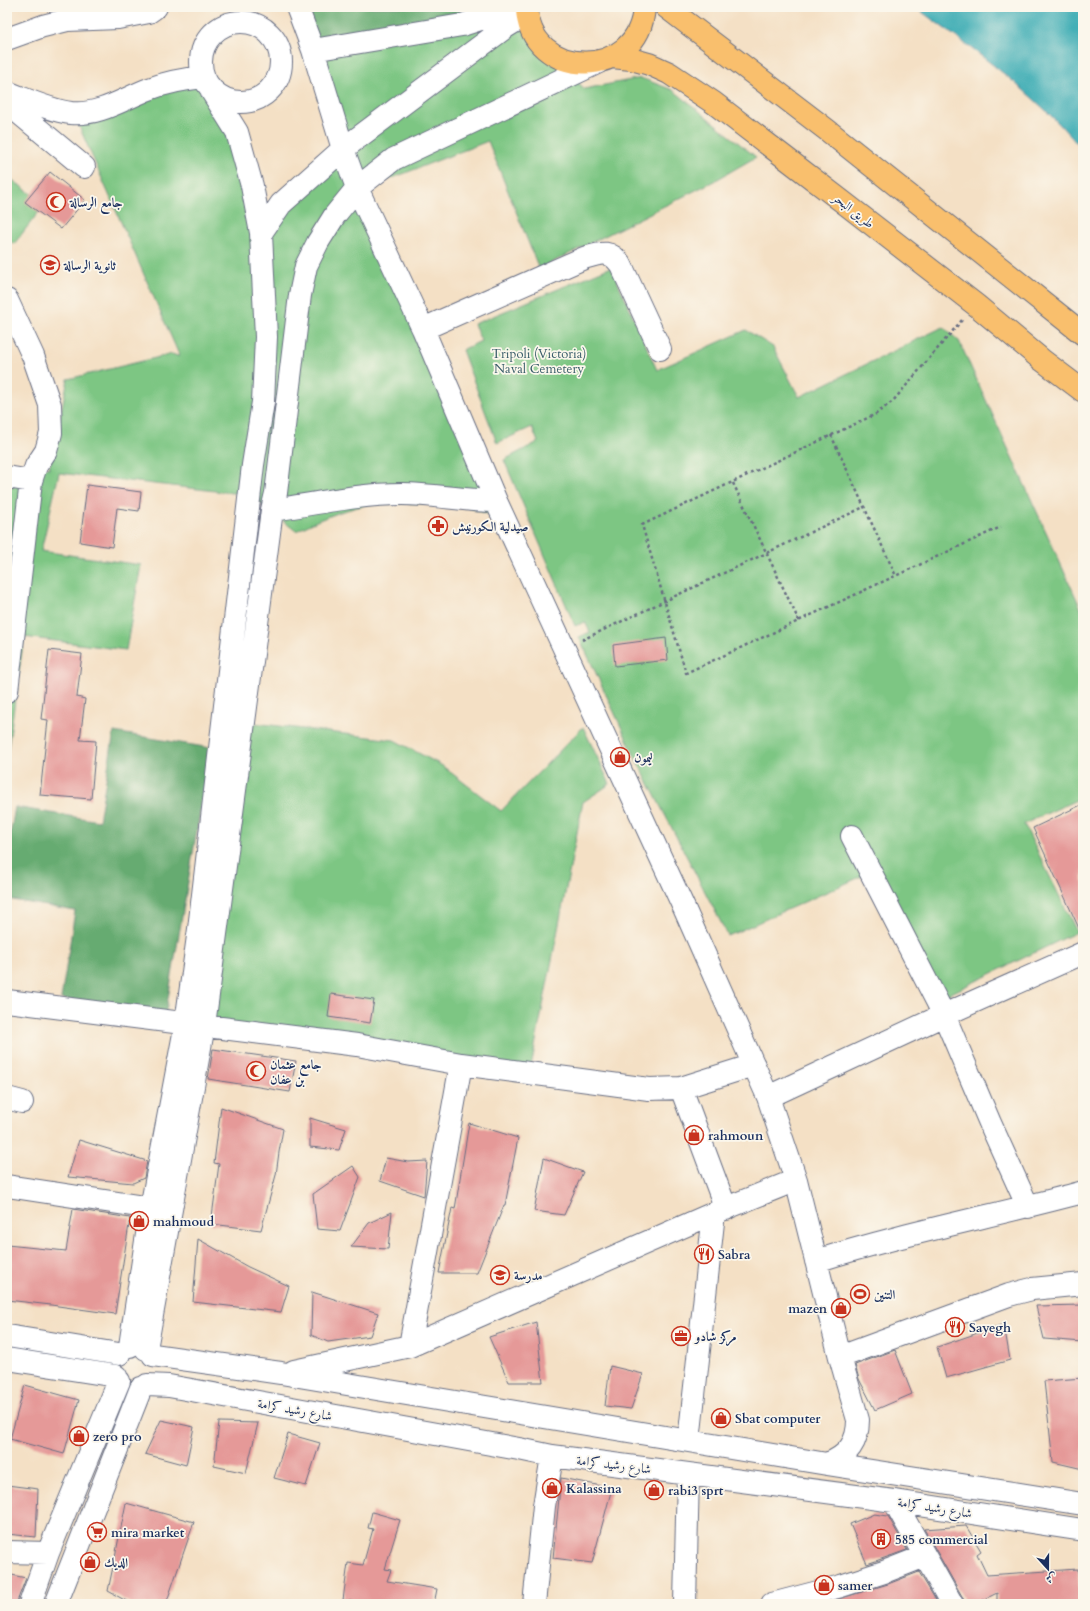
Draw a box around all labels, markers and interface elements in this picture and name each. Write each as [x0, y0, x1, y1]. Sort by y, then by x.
street label: طريق البحر [827, 188, 878, 233]
mosque icon: جامع الرسالة [45, 191, 67, 213]
place label: جامع الرسالة [69, 194, 123, 215]
school or university icon: ثانوية الرسالة [39, 254, 61, 276]
place label: ثانوية الرسالة [63, 257, 116, 275]
park label: Tripoli (Victoria) Naval Cemetery [492, 345, 586, 378]
pharmacy icon: صيدلية الكورنيش [427, 515, 449, 537]
place label: صيدلية الكورنيش [452, 518, 529, 536]
shop icon: ليمون [609, 746, 631, 768]
place label: ليمون [634, 749, 653, 767]
place label: جامع عثمان بن عفان [270, 1056, 322, 1089]
mosque icon: جامع عثمان بن عفان [245, 1060, 267, 1082]
shop icon: rahmoun [683, 1124, 705, 1146]
place label: rahmoun [708, 1127, 764, 1145]
shop icon: mahmoud [128, 1210, 150, 1232]
place label: mahmoud [153, 1213, 215, 1231]
restaurant icon: Sabra [693, 1243, 715, 1265]
place label: Sabra [718, 1246, 751, 1264]
school or university icon: مدرسة [489, 1264, 511, 1286]
place label: مدرسة [514, 1267, 543, 1285]
sports icon: التنين [849, 1283, 871, 1305]
place label: التنين [874, 1286, 895, 1304]
shop icon: mazen [830, 1297, 852, 1319]
place label: mazen [788, 1300, 828, 1318]
restaurant icon: Sayegh [944, 1316, 966, 1338]
place label: Sayegh [969, 1319, 1011, 1337]
office icon: مركز شادو [670, 1325, 692, 1347]
place label: مركز شادو [693, 1328, 737, 1347]
street label: شارع رشيد كرامة [256, 1395, 333, 1427]
shop icon: Sbat computer [710, 1407, 732, 1429]
place label: Sbat computer [735, 1410, 821, 1428]
shop icon: zero pro [68, 1425, 90, 1447]
place label: zero pro [93, 1428, 142, 1446]
street label: شارع رشيد كرامة [575, 1451, 652, 1480]
shop icon: Kalassina [541, 1477, 563, 1499]
shop icon: rabi3 sprt [643, 1479, 665, 1501]
place label: Kalassina [566, 1480, 622, 1498]
place label: rabi3 sprt [668, 1482, 724, 1500]
street label: شارع رشيد كرامة [896, 1493, 973, 1525]
supermarket icon: mira market [86, 1521, 108, 1543]
place label: mira market [111, 1524, 185, 1542]
building icon: 585 commercial [870, 1528, 892, 1550]
place label: 585 commercial [895, 1531, 988, 1549]
north arrow [1028, 1549, 1068, 1589]
shop icon: الديك [79, 1551, 101, 1573]
place label: الديك [104, 1554, 128, 1572]
text: ش [1044, 1569, 1059, 1587]
shop icon: samer [813, 1574, 835, 1596]
place label: samer [838, 1577, 873, 1595]

